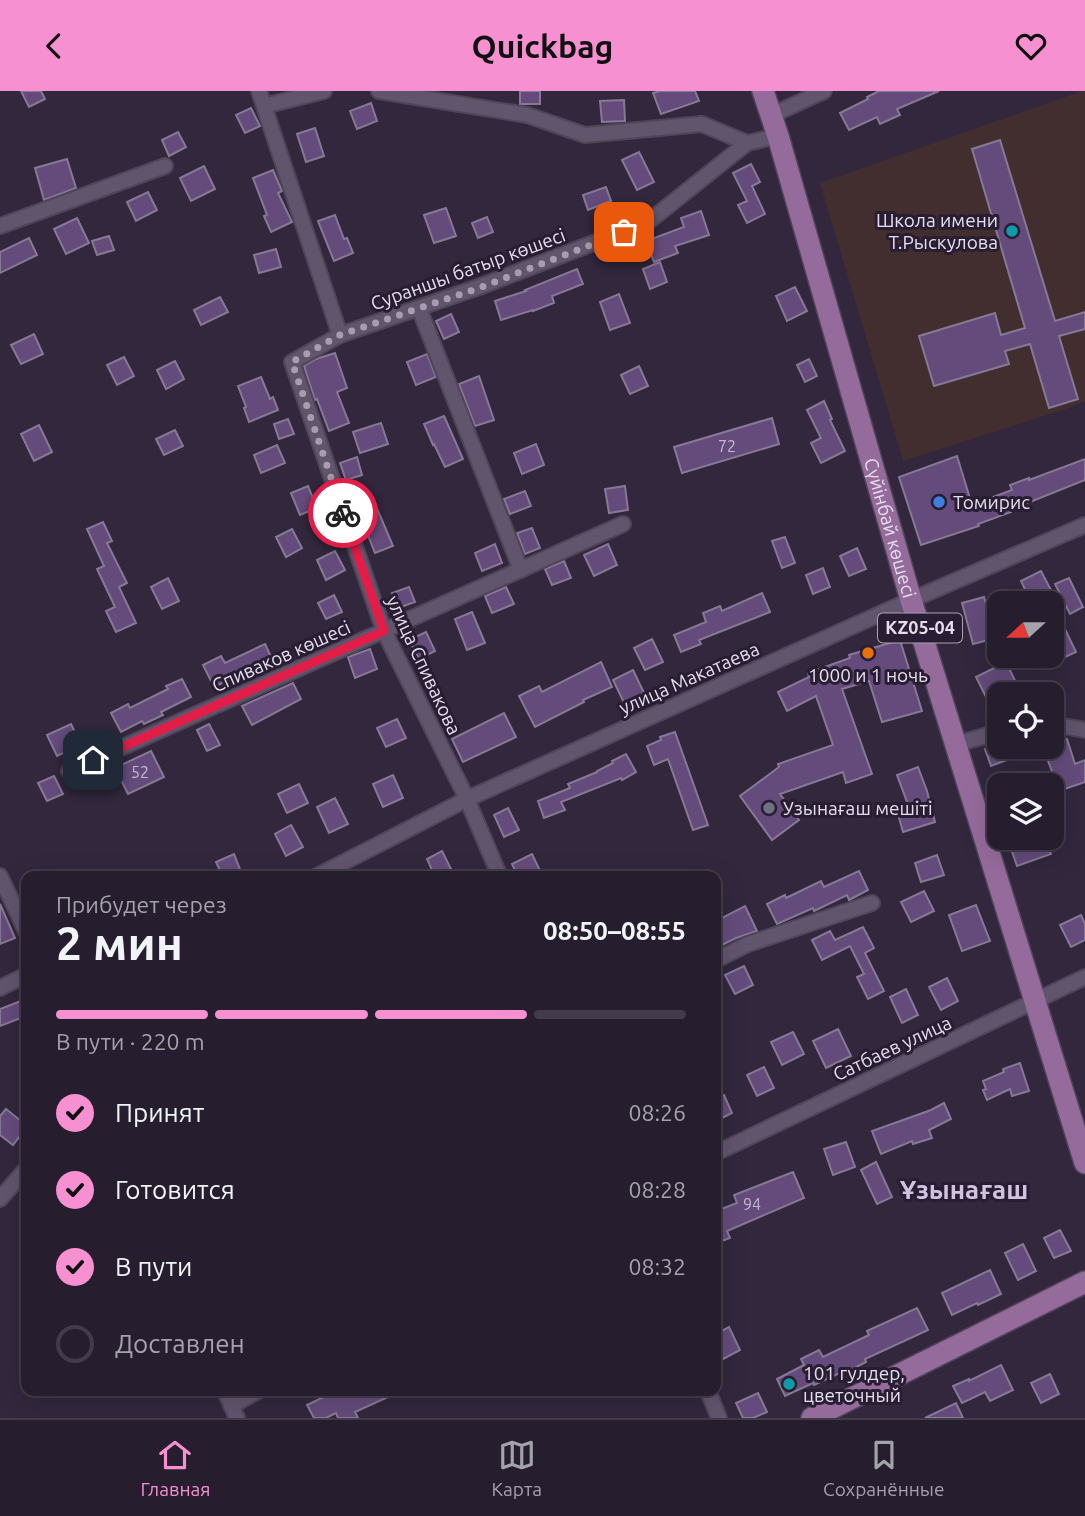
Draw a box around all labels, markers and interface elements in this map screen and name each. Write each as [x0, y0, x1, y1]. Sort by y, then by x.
icon: back [35, 27, 73, 65]
icon: heart [1012, 27, 1050, 65]
text: Quickbag [472, 28, 613, 64]
pin [594, 202, 654, 262]
place label: Школа имени Т.Рыскулова [876, 209, 998, 253]
icon: bag [605, 213, 643, 251]
marker: Школа имени Т.Рыскулова [1004, 223, 1020, 239]
street label: Сураншы батыр көшесі [368, 224, 568, 314]
house number: 72 [718, 437, 736, 455]
street label: Сүйінбай көшесі [860, 455, 921, 600]
courier [308, 478, 378, 548]
place label: Томирис [953, 491, 1030, 513]
icon: bike [324, 494, 362, 532]
marker: Томирис [931, 494, 947, 510]
north arrow [987, 591, 1064, 669]
map controls [987, 591, 1064, 850]
street label: улица Спивакова [382, 592, 466, 738]
road number: KZ05-04 [878, 613, 962, 643]
street label: Спиваков көшесі [208, 616, 354, 696]
street label: улица Макатаева [616, 637, 762, 719]
marker: 1000 и 1 ночь [860, 645, 876, 661]
place label: 1000 и 1 ночь [808, 664, 928, 686]
button: locate [987, 682, 1064, 759]
pin [63, 730, 123, 790]
icon: home [74, 741, 112, 779]
house number: 52 [131, 763, 149, 781]
button: layers [987, 773, 1064, 850]
place label: Узынағаш мешіті [783, 797, 933, 819]
marker: Узынағаш мешіті [761, 800, 777, 816]
text: Прибудет через [56, 892, 227, 917]
text: 08:50–08:55 [543, 916, 686, 945]
text: 2 мин [56, 917, 183, 969]
street label: Сатбаев улица [829, 1011, 955, 1085]
text: В пути · 220 m [56, 1029, 205, 1054]
icon: check [56, 1094, 94, 1132]
text: Принят [115, 1098, 204, 1127]
text: 08:26 [628, 1100, 686, 1125]
icon: check [56, 1171, 94, 1209]
text: Готовится [115, 1175, 235, 1204]
district label: Ұзынағаш [900, 1175, 1028, 1204]
text: 08:28 [628, 1177, 686, 1202]
house number: 94 [743, 1195, 761, 1213]
icon: check [56, 1248, 94, 1286]
text: В пути [115, 1252, 192, 1281]
text: 08:32 [628, 1254, 686, 1279]
text: Доставлен [115, 1329, 245, 1358]
place label: 101 гулдер, цветочный [803, 1362, 905, 1406]
marker: 101 гулдер, цветочный [781, 1376, 797, 1392]
tab: Главная [140, 1436, 211, 1500]
tab: Карта [491, 1436, 542, 1500]
tab: Сохранённые [823, 1436, 945, 1500]

